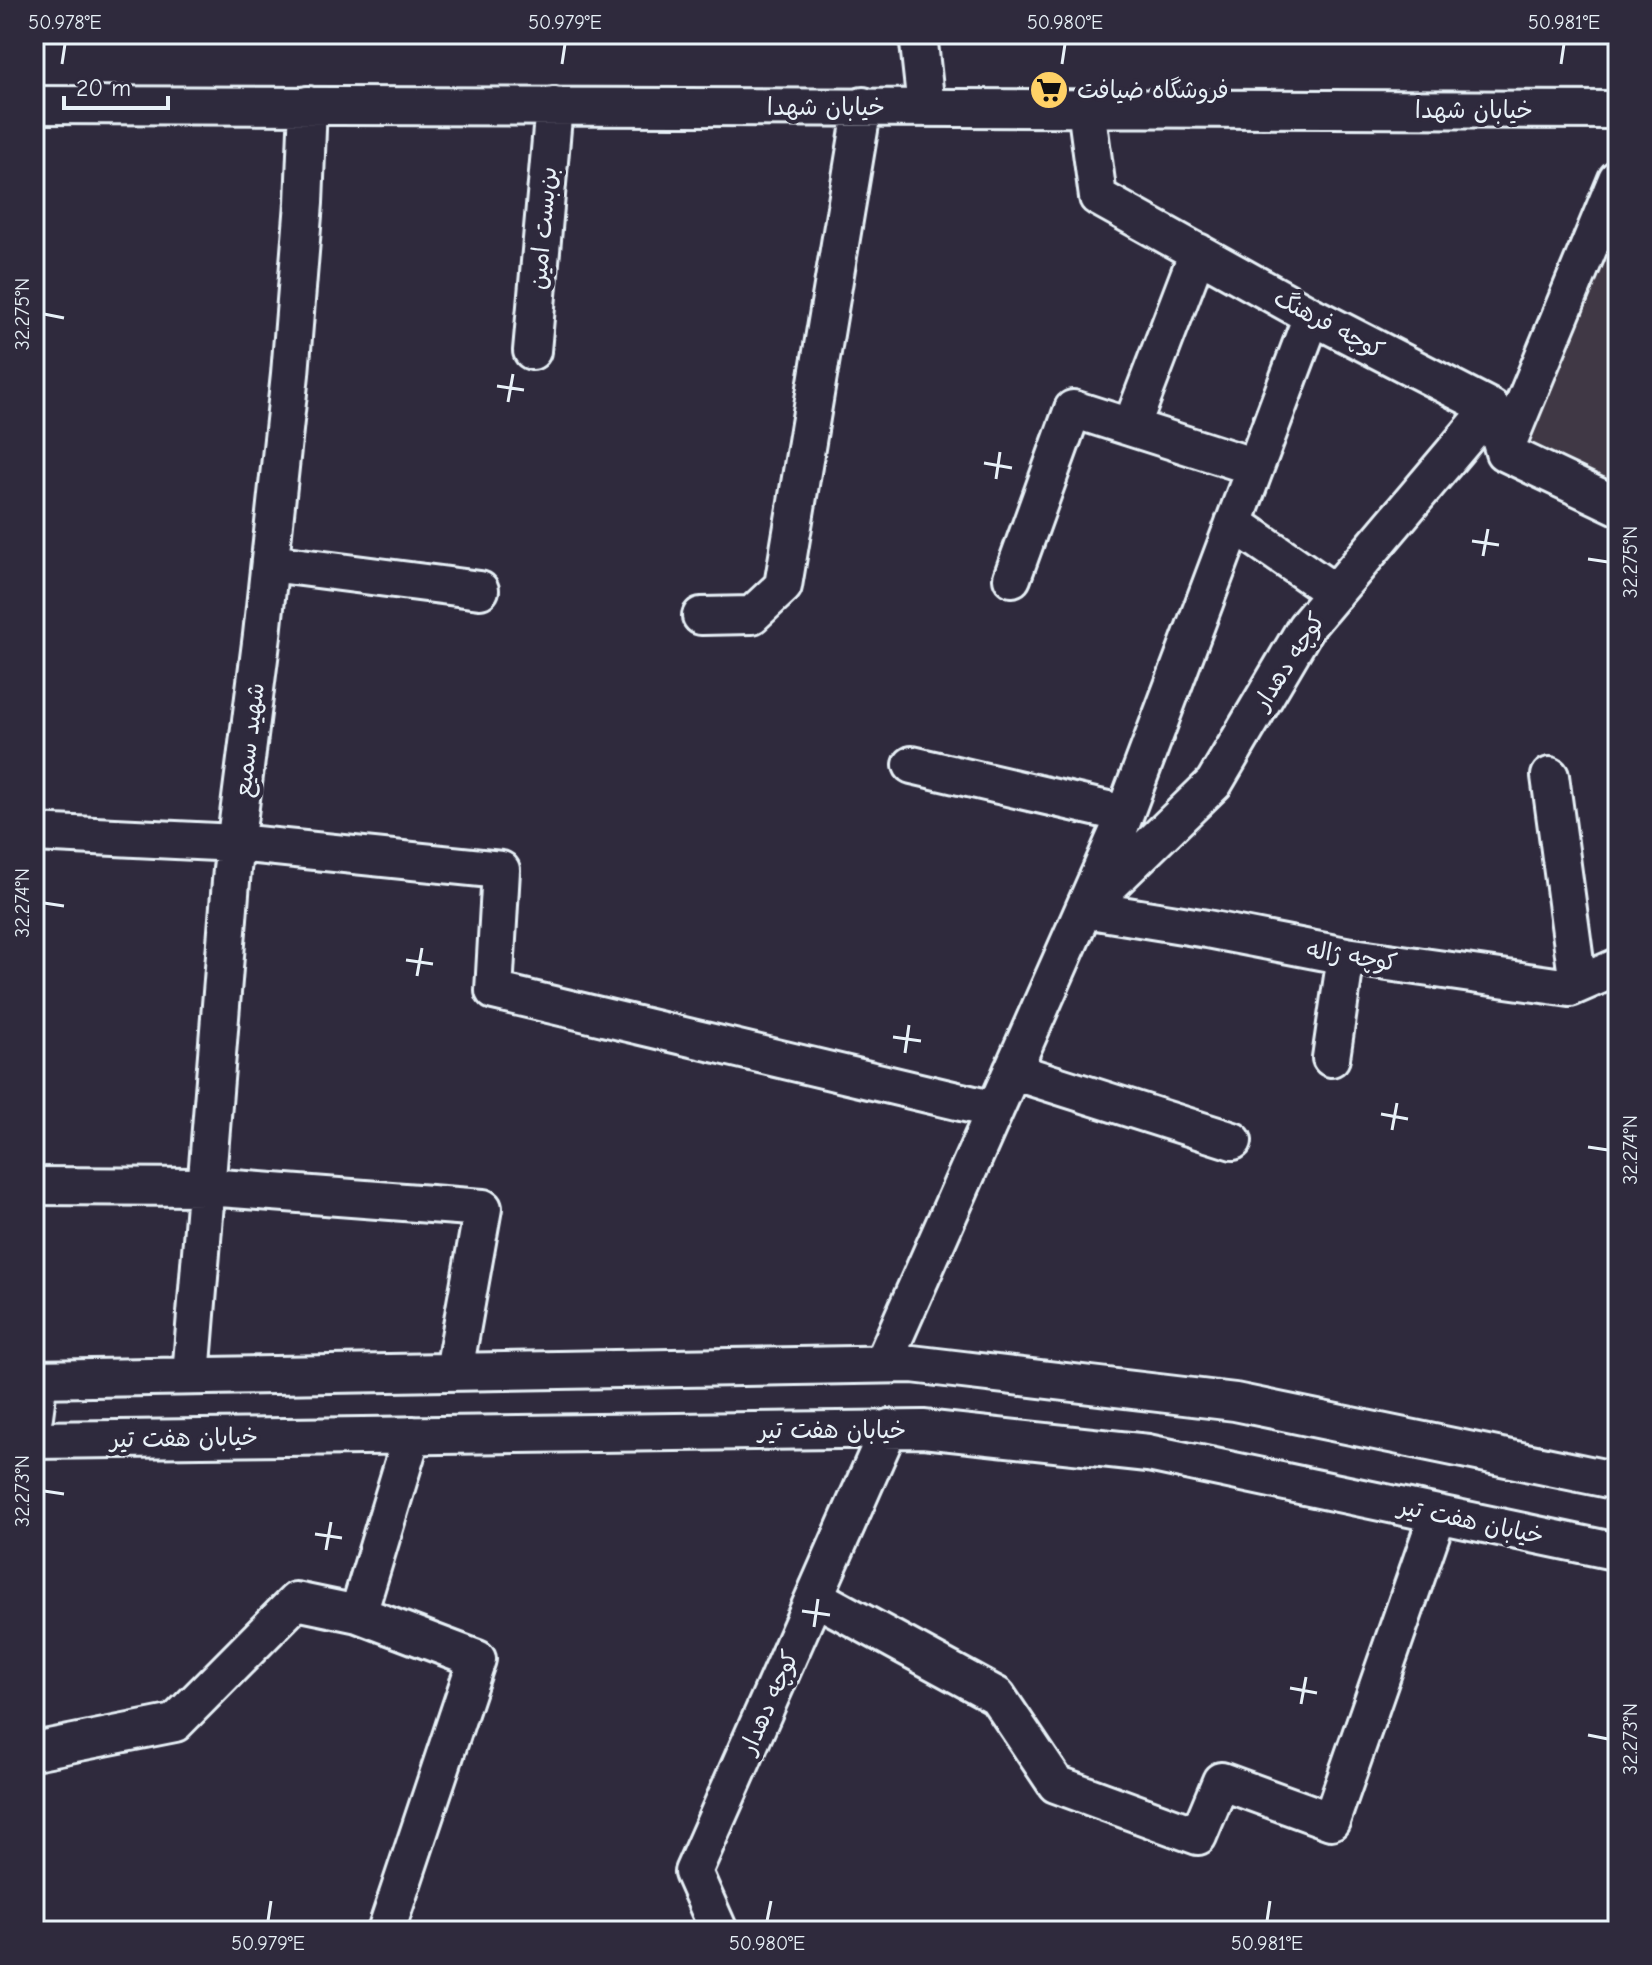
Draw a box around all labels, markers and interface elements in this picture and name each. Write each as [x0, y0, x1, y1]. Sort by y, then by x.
text: 50.978°E [28, 11, 102, 34]
text: 50.979°E [528, 11, 602, 34]
text: 50.980°E [1027, 11, 1103, 34]
text: 50.981°E [1528, 11, 1600, 34]
scale bar [64, 60, 168, 110]
supermarket icon: فروشگاه ضیافت [1028, 69, 1070, 111]
text: 20 m [76, 74, 131, 102]
place label: فروشگاه ضیافت [1077, 76, 1229, 104]
street label: خیابان شهدا [767, 93, 885, 121]
street label: خیابان شهدا [1415, 96, 1533, 124]
street label: بن‌بست امین [524, 165, 562, 291]
text: 32.275°N [11, 278, 34, 350]
street label: کوچه فرهنگ [1269, 283, 1389, 366]
text: 32.275°N [1619, 526, 1642, 598]
street label: کوچه دهدار [1246, 607, 1332, 717]
street label: شهید سمیع [228, 681, 273, 799]
text: 32.274°N [11, 868, 34, 938]
street label: کوچه ژاله [1305, 935, 1399, 978]
text: 32.274°N [1619, 1115, 1642, 1185]
street label: خیابان هفت تیر [756, 1416, 906, 1444]
street label: خیابان هفت تیر [108, 1423, 258, 1453]
text: 32.273°N [11, 1455, 34, 1527]
street label: خیابان هفت تیر [1394, 1491, 1546, 1550]
street label: کوچه دهدار [733, 1646, 805, 1760]
text: 32.273°N [1619, 1703, 1642, 1775]
text: 50.979°E [231, 1932, 305, 1955]
text: 50.980°E [729, 1932, 805, 1955]
text: 50.981°E [1231, 1932, 1303, 1955]

